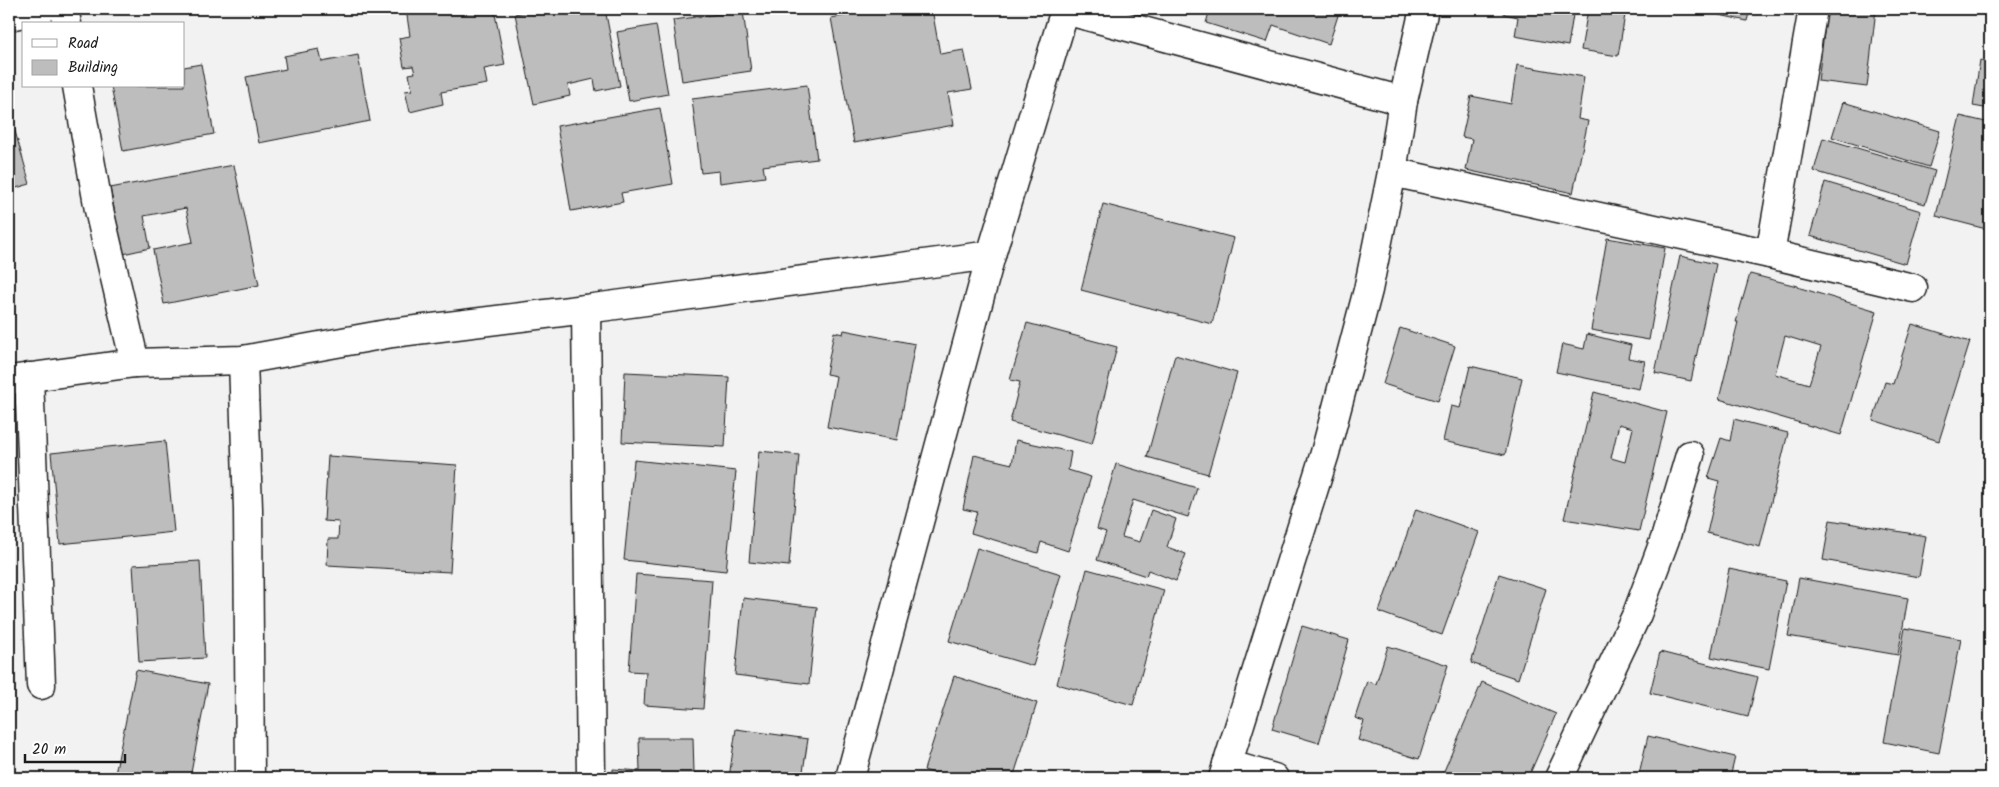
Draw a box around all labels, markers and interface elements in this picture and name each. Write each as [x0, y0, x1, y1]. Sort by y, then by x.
legend [22, 22, 185, 88]
text: Road [68, 32, 99, 56]
text: Building [68, 56, 118, 80]
scale bar [25, 732, 125, 764]
text: 20 m [32, 738, 66, 762]

